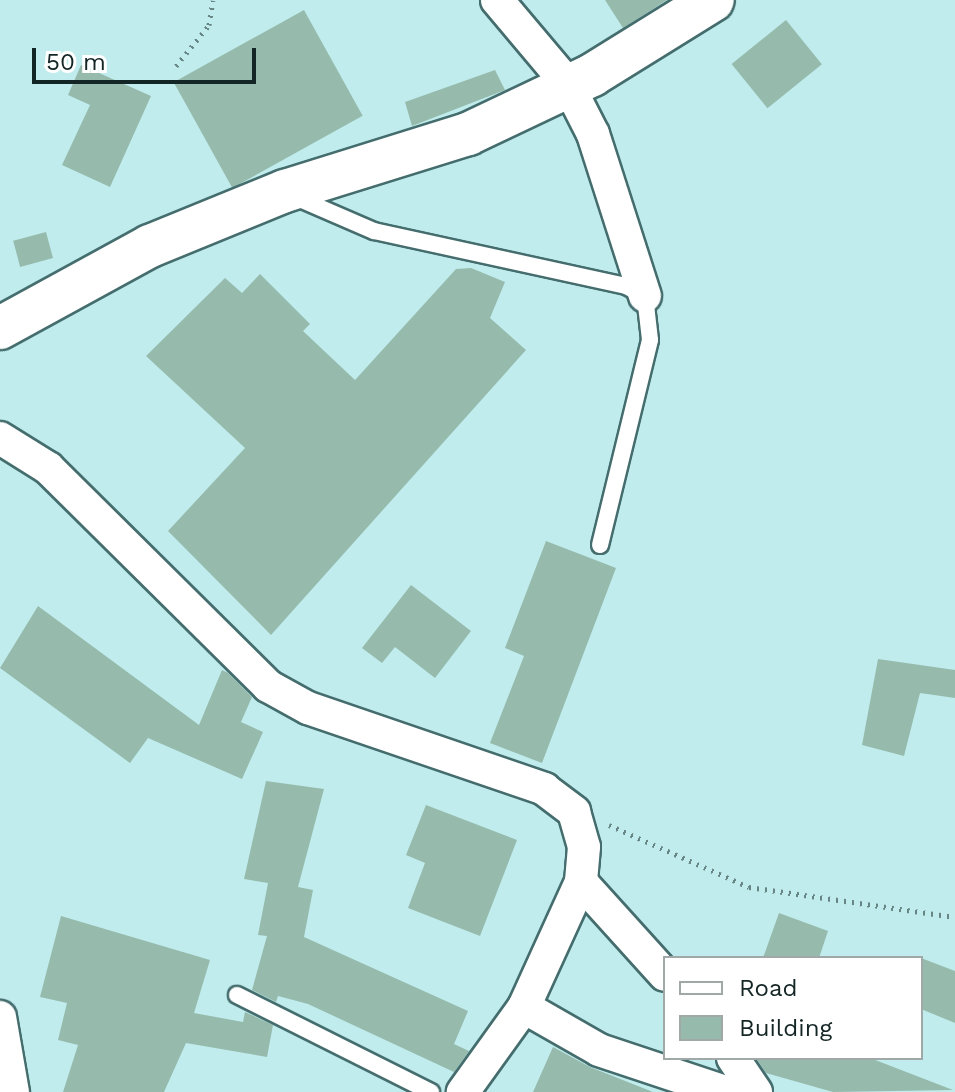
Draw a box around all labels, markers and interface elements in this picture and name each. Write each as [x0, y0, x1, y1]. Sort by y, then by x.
scale bar [36, 32, 260, 82]
text: 50 m [46, 48, 106, 76]
legend [663, 956, 923, 1060]
text: Road [739, 974, 798, 1002]
text: Building [739, 1014, 832, 1042]

